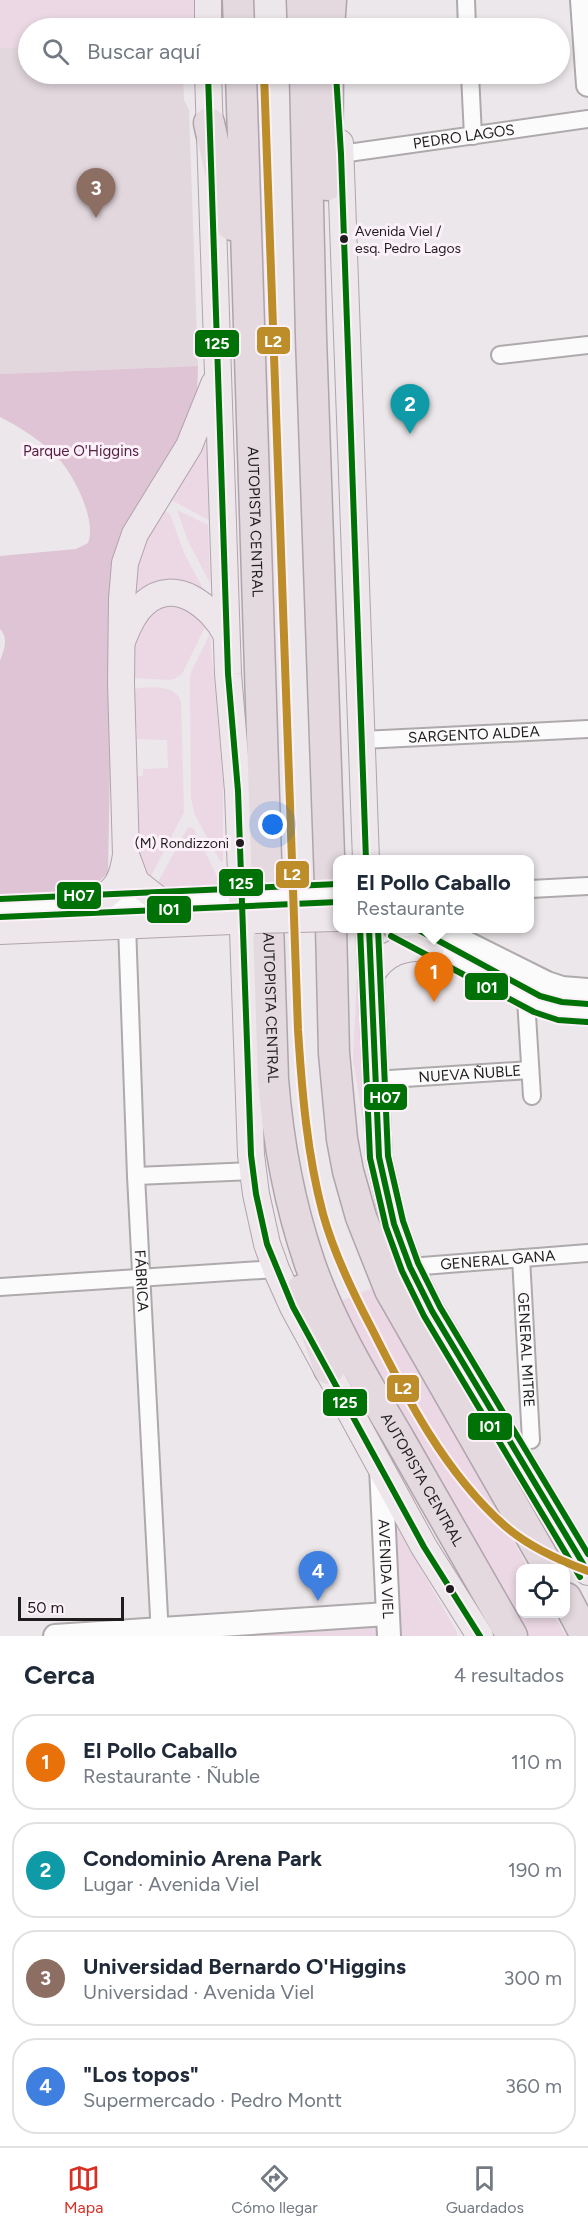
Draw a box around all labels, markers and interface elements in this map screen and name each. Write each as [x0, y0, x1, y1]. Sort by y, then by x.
search box [18, 18, 570, 84]
icon: search [39, 35, 72, 68]
text: Buscar aquí [87, 38, 200, 65]
street label: PEDRO LAGOS [412, 121, 516, 153]
pin: 3 [76, 168, 116, 218]
place label: Avenida Viel / esq. Pedro Lagos [355, 223, 461, 257]
marker: Avenida Viel / esq. Pedro Lagos [338, 233, 350, 245]
line badge: L2 [256, 326, 291, 355]
line badge: 125 [194, 329, 240, 358]
text: L2 [264, 332, 282, 351]
text: 125 [204, 334, 230, 353]
pin: 2 [390, 384, 430, 434]
park label: Parque O'Higgins [23, 442, 139, 460]
street label: AUTOPISTA CENTRAL [244, 446, 267, 598]
street label: SARGENTO ALDEA [408, 722, 540, 747]
your location [258, 810, 287, 839]
place label: (M) Rondizzoni [135, 835, 229, 852]
marker: (M) Rondizzoni [234, 837, 246, 849]
popup [333, 855, 534, 933]
line badge: L2 [275, 860, 310, 889]
text: L2 [283, 865, 301, 884]
line badge: 125 [218, 868, 264, 897]
text: El Pollo Caballo [356, 869, 511, 896]
text: 125 [228, 874, 254, 893]
line badge: H07 [56, 881, 102, 910]
text: H07 [63, 886, 95, 905]
line badge: I01 [146, 895, 192, 924]
text: Restaurante [356, 896, 464, 920]
text: I01 [158, 900, 180, 919]
street label: AUTOPISTA CENTRAL [259, 932, 282, 1083]
pin: 1 [414, 952, 454, 1002]
line badge: I01 [464, 972, 509, 1001]
text: I01 [476, 978, 498, 997]
street label: NUEVA ÑUBLE [418, 1062, 522, 1086]
line badge: H07 [363, 1083, 408, 1111]
text: H07 [369, 1088, 401, 1107]
street label: GENERAL GANA [440, 1247, 556, 1274]
street label: FÁBRICA [131, 1249, 152, 1312]
street label: GENERAL MITRE [514, 1292, 538, 1408]
line badge: L2 [386, 1374, 420, 1403]
text: L2 [394, 1379, 412, 1398]
line badge: 125 [322, 1388, 368, 1417]
text: 125 [332, 1393, 358, 1412]
street label: AUTOPISTA CENTRAL [377, 1410, 467, 1550]
line badge: I01 [467, 1412, 513, 1441]
text: I01 [479, 1417, 501, 1436]
street label: AVENIDA VIEL [374, 1519, 397, 1619]
pin: 4 [298, 1552, 338, 1601]
map controls [516, 1564, 570, 1618]
button: locate [516, 1564, 570, 1618]
unlabelled marker [444, 1583, 456, 1595]
scale bar [18, 1594, 124, 1622]
text: 50 m [27, 1598, 64, 1617]
text: Cerca [24, 1659, 95, 1691]
text: 4 resultados [454, 1663, 564, 1687]
text: El Pollo Caballo [83, 1737, 237, 1764]
text: 1 [41, 1750, 50, 1774]
text: 110 m [511, 1750, 562, 1774]
text: Restaurante · Ñuble [83, 1764, 260, 1788]
text: Condominio Arena Park [83, 1845, 322, 1872]
text: 2 [40, 1858, 51, 1882]
text: 190 m [508, 1858, 562, 1882]
text: Lugar · Avenida Viel [83, 1872, 259, 1896]
text: Universidad Bernardo O'Higgins [83, 1953, 406, 1980]
text: 3 [40, 1966, 51, 1990]
text: 300 m [504, 1966, 562, 1990]
text: Universidad · Avenida Viel [83, 1980, 314, 2004]
text: "Los topos" [83, 2061, 199, 2088]
text: 4 [39, 2074, 52, 2098]
text: 360 m [505, 2074, 562, 2098]
text: Supermercado · Pedro Montt [83, 2088, 342, 2112]
tab: Mapa [64, 2162, 103, 2217]
tab: Cómo llegar [231, 2162, 318, 2217]
tab: Guardados [446, 2162, 524, 2217]

